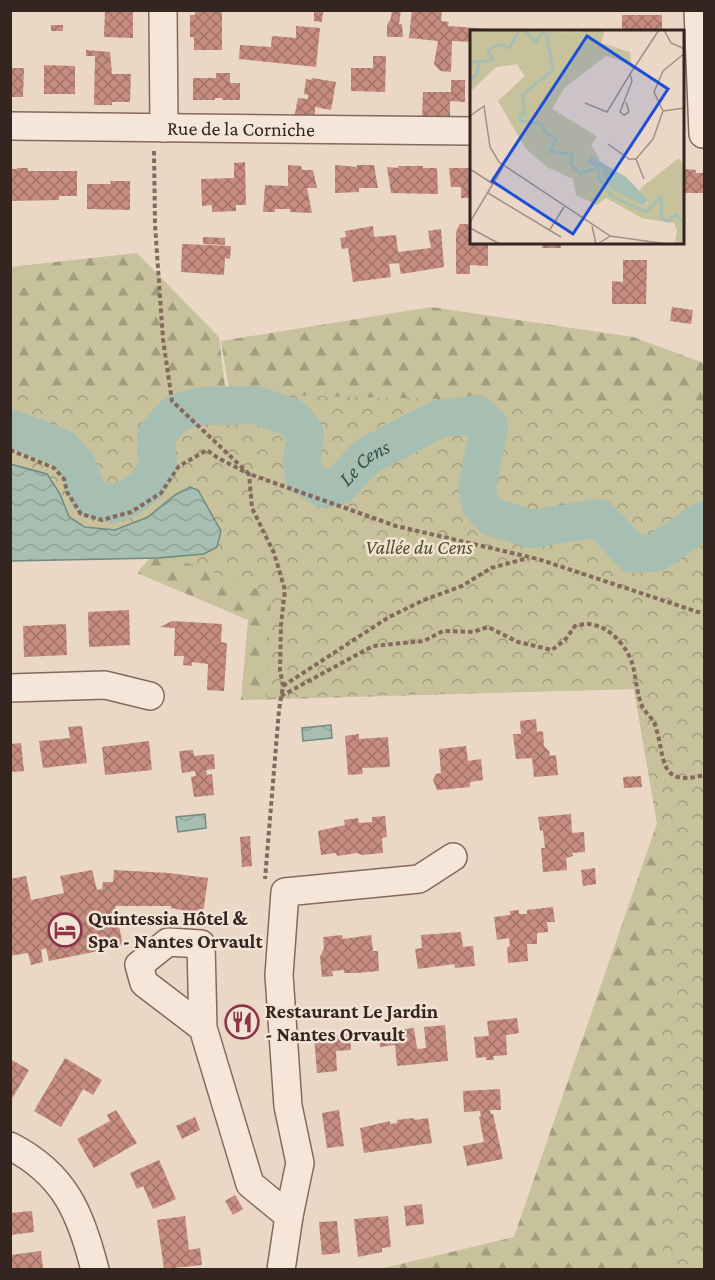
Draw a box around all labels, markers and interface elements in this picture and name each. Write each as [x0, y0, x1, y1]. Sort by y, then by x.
inset map [470, 30, 685, 244]
street label: Rue de la Corniche [167, 117, 315, 140]
water label: Le Cens [334, 434, 394, 491]
park label: Vallée du Cens [365, 536, 473, 558]
place label: Quintessia Hôtel & Spa - Nantes Orvault [88, 907, 263, 952]
hotel icon: Quintessia Hôtel & Spa - Nantes Orvault [47, 912, 83, 948]
place label: Restaurant Le Jardin - Nantes Orvault [265, 1000, 439, 1045]
restaurant icon: Restaurant Le Jardin - Nantes Orvault [224, 1004, 260, 1040]

